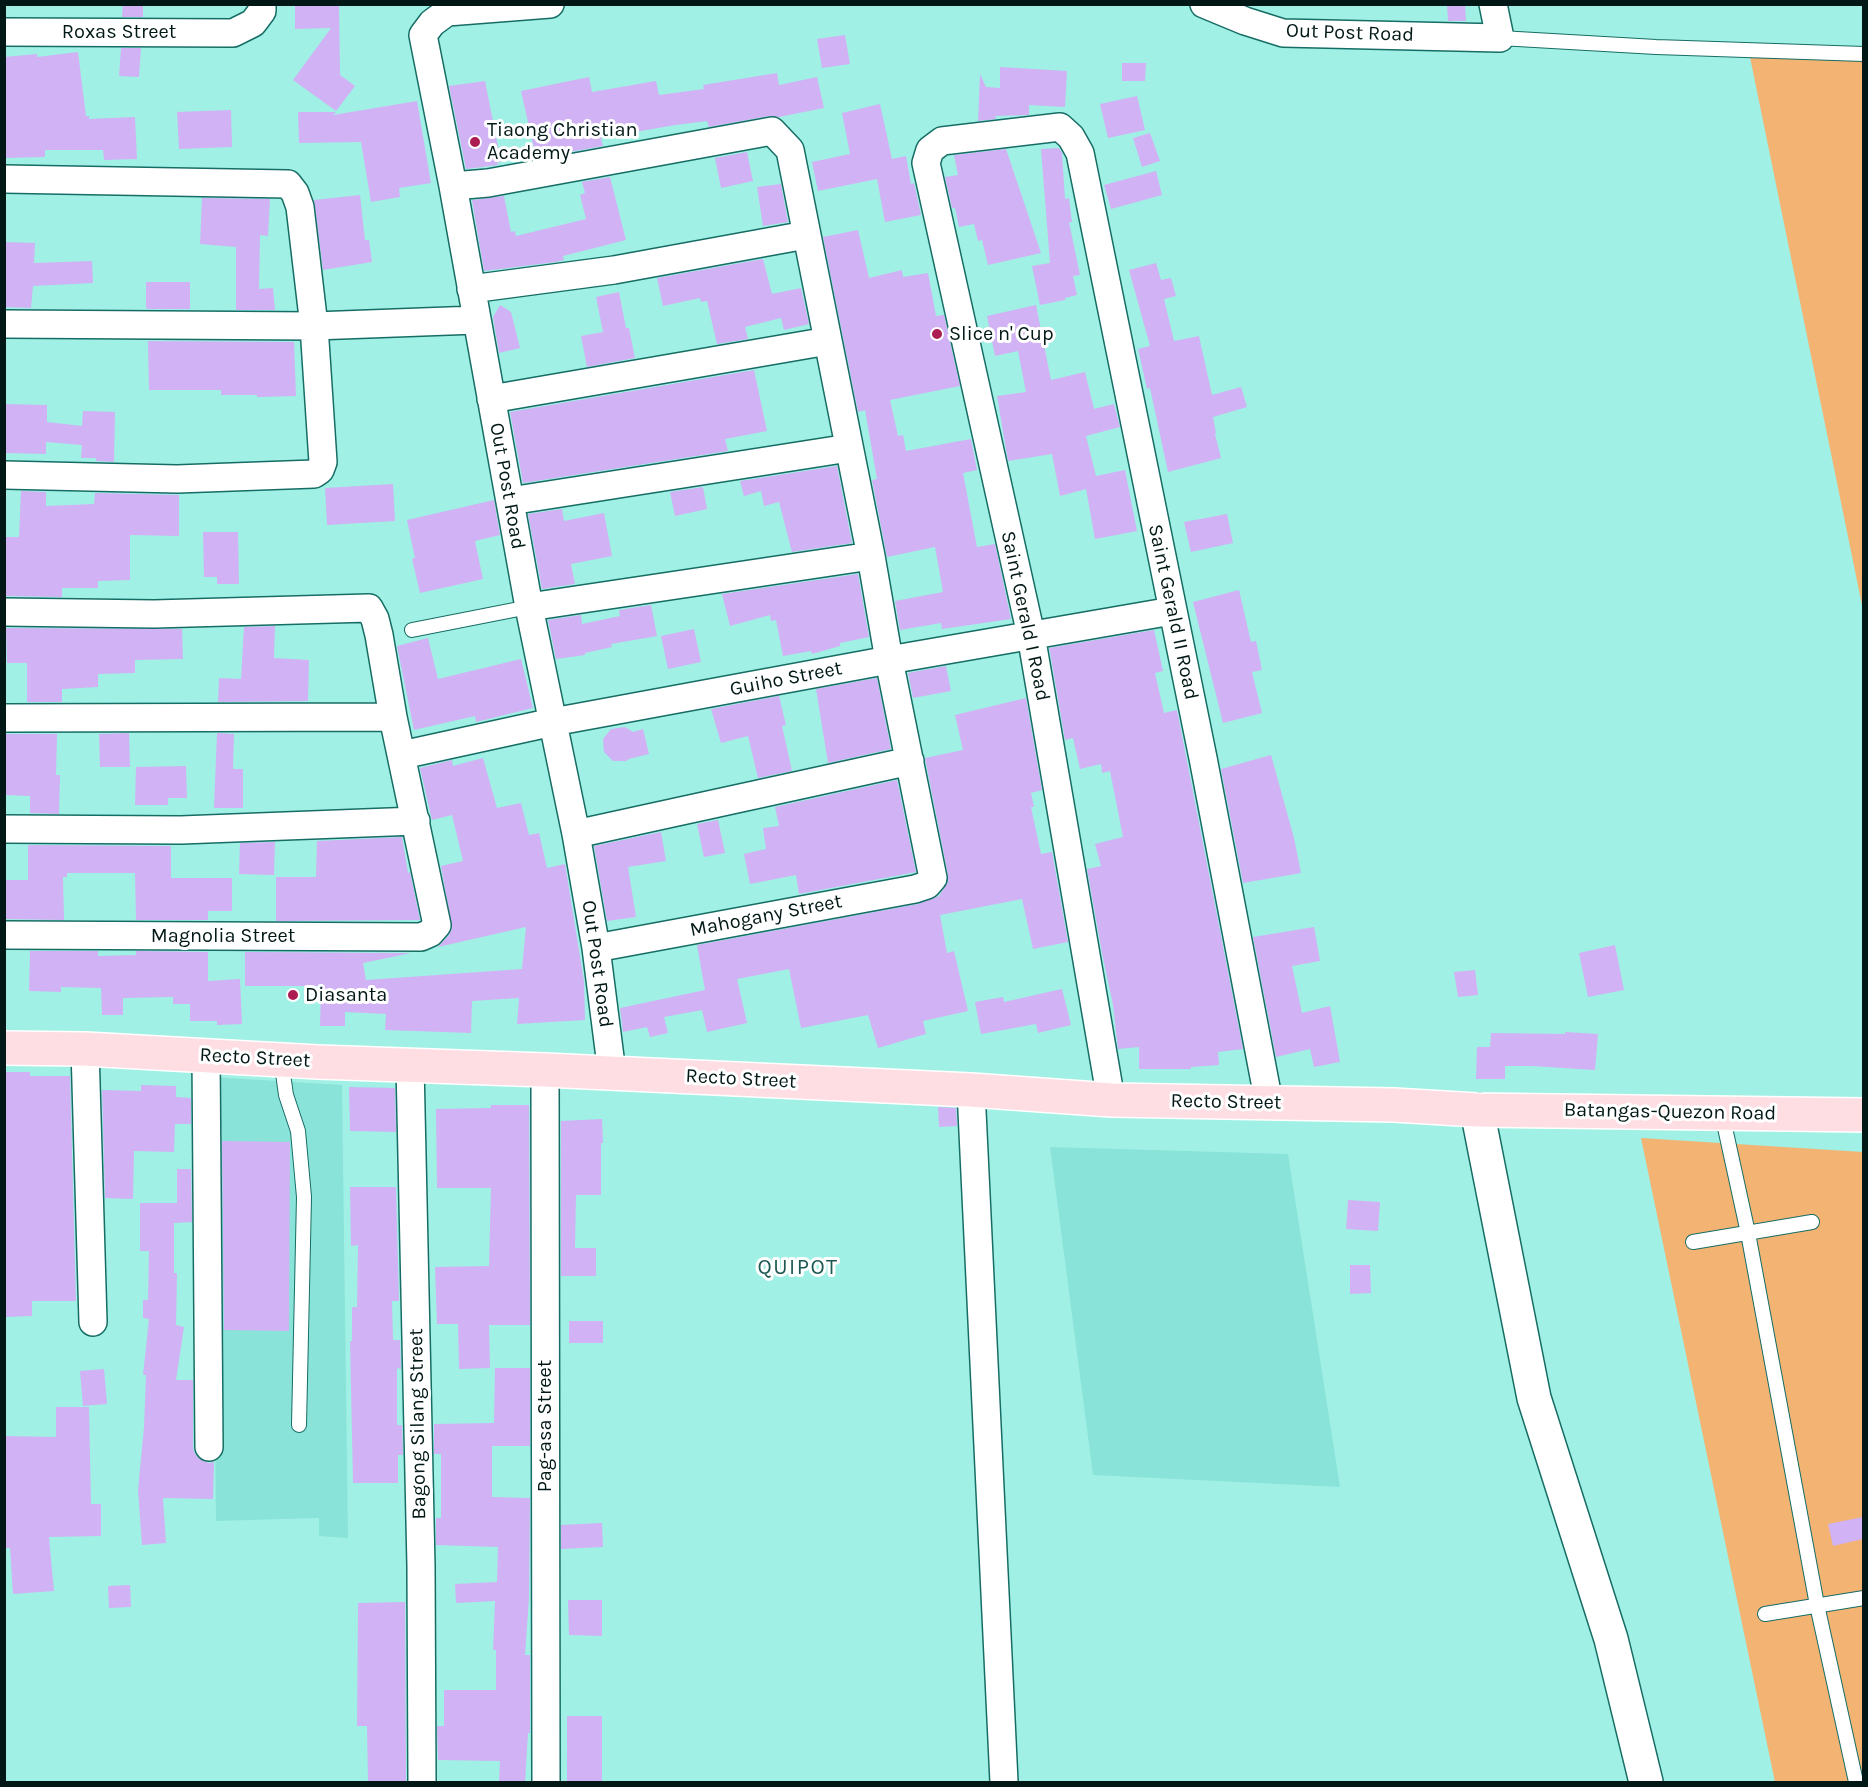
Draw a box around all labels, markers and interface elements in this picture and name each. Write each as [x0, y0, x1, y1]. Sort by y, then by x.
street label: Out Post Road [1286, 19, 1414, 47]
street label: Roxas Street [62, 20, 176, 44]
place label: Tiaong Christian Academy [487, 118, 638, 165]
marker: Tiaong Christian Academy [468, 135, 482, 149]
place label: Slice n' Cup [949, 322, 1054, 346]
marker: Slice n' Cup [930, 327, 944, 341]
street label: Out Post Road [484, 421, 530, 551]
street label: Saint Gerald II Road [1143, 522, 1203, 702]
street label: Saint Gerald I Road [995, 529, 1055, 703]
street label: Guiho Street [728, 656, 844, 702]
street label: Mahogany Street [688, 890, 844, 942]
street label: Out Post Road [576, 899, 618, 1029]
street label: Magnolia Street [151, 924, 295, 948]
place label: Diasanta [305, 983, 387, 1007]
marker: Diasanta [286, 988, 300, 1002]
street label: Recto Street [199, 1043, 311, 1073]
street label: Recto Street [685, 1064, 797, 1094]
street label: Recto Street [1170, 1089, 1282, 1115]
street label: Batangas-Quezon Road [1564, 1098, 1776, 1126]
district label: QUIPOT [757, 1255, 839, 1281]
street label: Bagong Silang Street [404, 1328, 432, 1520]
street label: Pag-asa Street [533, 1360, 557, 1492]

